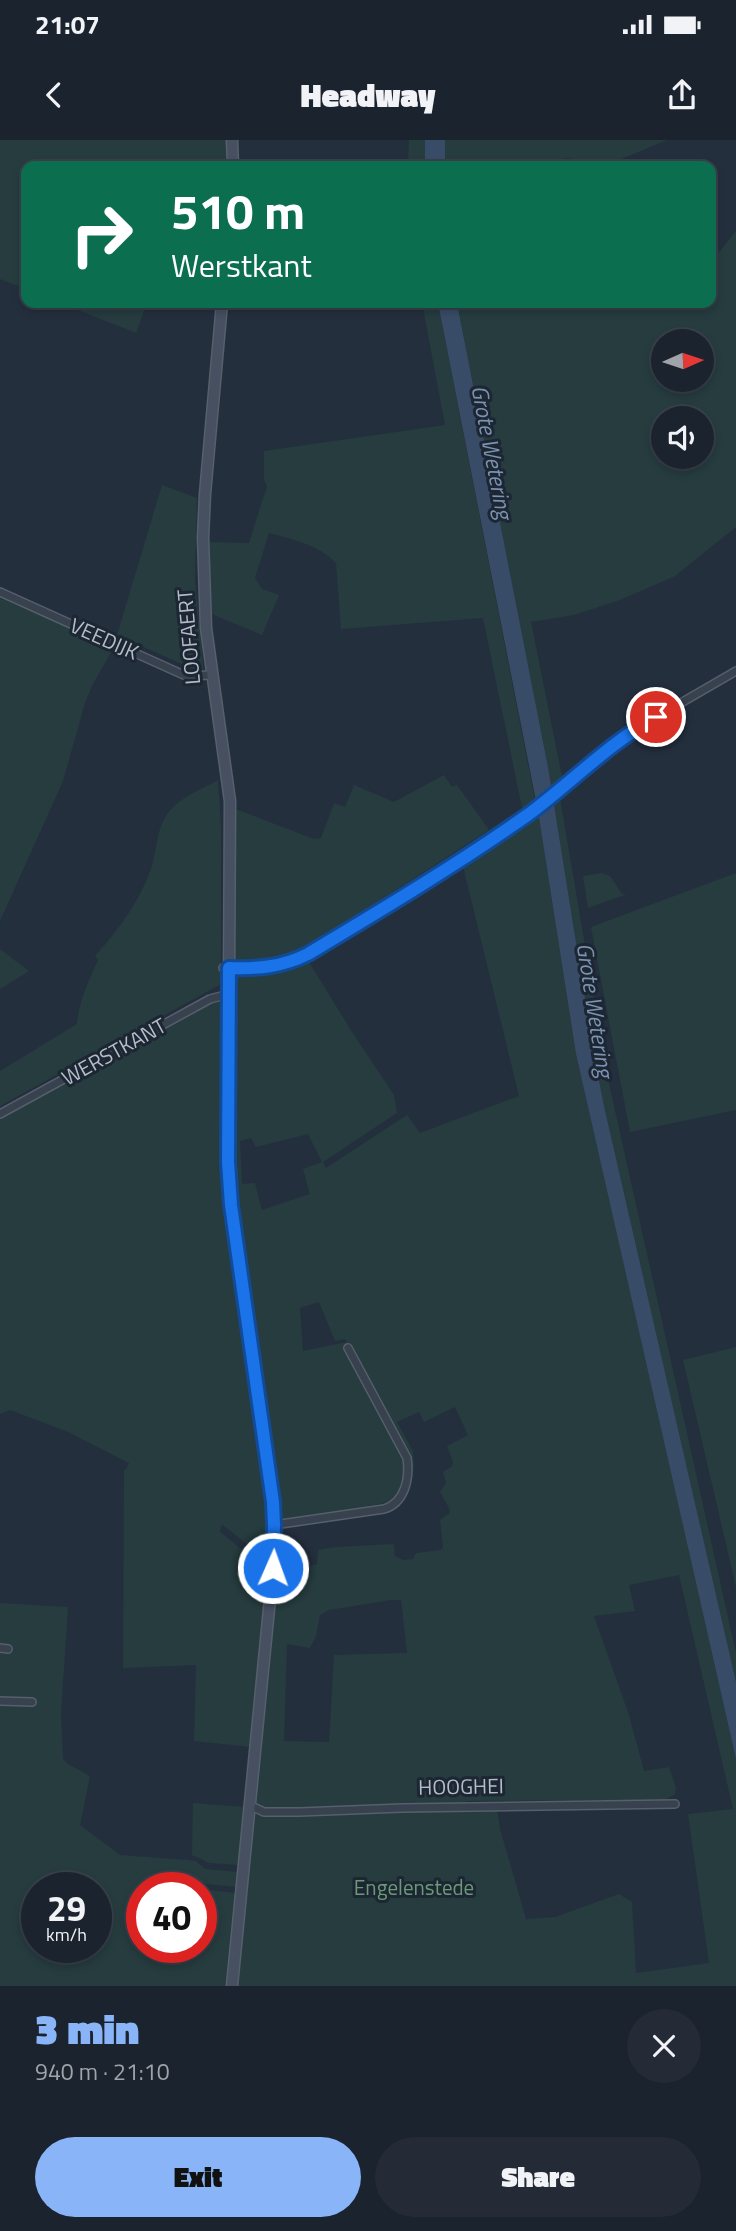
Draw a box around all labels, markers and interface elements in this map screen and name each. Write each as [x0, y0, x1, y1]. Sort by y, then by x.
text: 21:07 [35, 5, 100, 44]
text: Headway [301, 71, 435, 119]
icon: back [35, 76, 73, 114]
icon: share [663, 76, 701, 114]
text: 510 m [171, 173, 305, 248]
icon: right [56, 189, 147, 280]
text: Werstkant [171, 241, 312, 289]
north arrow [651, 329, 714, 392]
map controls [651, 329, 714, 469]
water label: Grote Wetering [462, 382, 523, 524]
button: sound [651, 406, 714, 469]
street label: LOOFAERT [168, 588, 208, 686]
street label: VEEDIJK [65, 609, 144, 667]
pin [626, 687, 686, 747]
icon: arrive [637, 698, 675, 736]
water label: Grote Wetering [568, 940, 624, 1082]
street label: WERSTKANT [55, 1009, 172, 1093]
position arrow [236, 1531, 310, 1605]
street label: HOOGHEI [418, 1769, 504, 1803]
park label: Engelenstede [354, 1871, 474, 1903]
speed limit sign: 40 [126, 1872, 217, 1963]
text: 29 [47, 1881, 86, 1935]
text: km/h [46, 1921, 87, 1948]
text: 3 min [35, 1996, 139, 2060]
button: close [627, 2009, 701, 2083]
text: 940 m · 21:10 [35, 2054, 170, 2089]
button: Exit [35, 2137, 361, 2217]
button: Share [375, 2137, 701, 2217]

